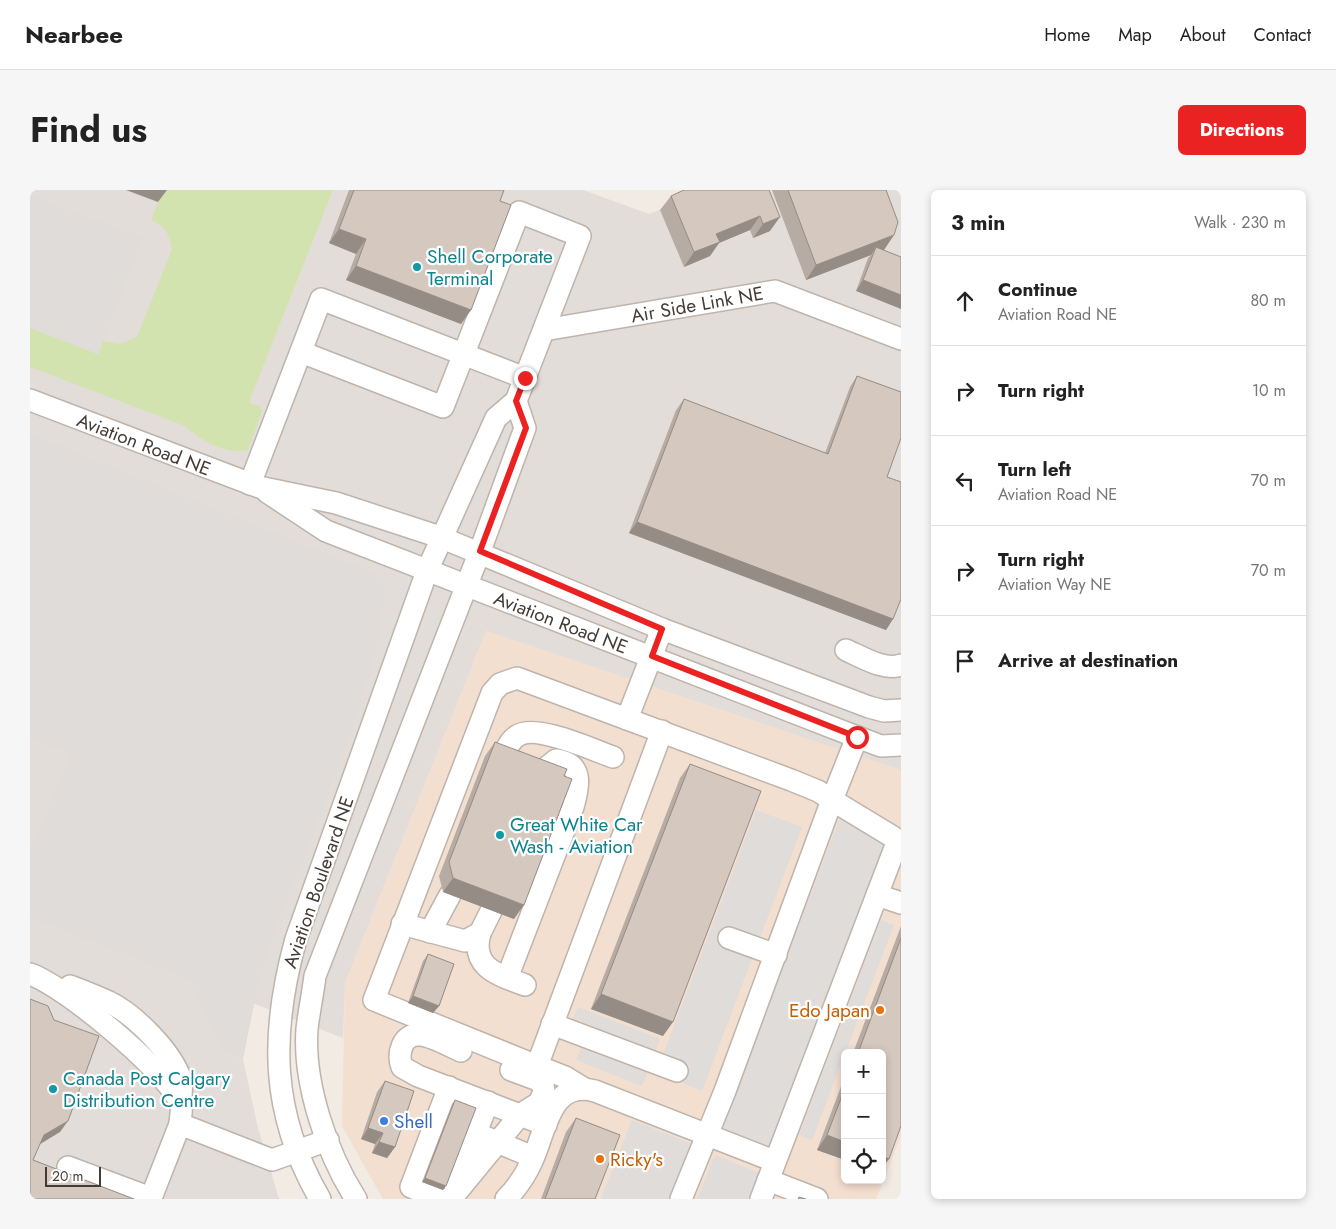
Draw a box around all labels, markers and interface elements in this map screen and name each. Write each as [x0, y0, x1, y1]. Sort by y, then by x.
text: Nearbee [25, 17, 123, 52]
text: Home [1044, 22, 1090, 48]
text: Map [1118, 22, 1152, 48]
text: About [1180, 22, 1225, 48]
text: Contact [1253, 22, 1311, 48]
text: Find us [30, 105, 147, 155]
button: Directions [1178, 105, 1306, 155]
text: 3 min [951, 208, 1005, 238]
text: Walk · 230 m [1194, 211, 1286, 234]
place label: Shell Corporate Terminal [427, 243, 553, 292]
marker: Shell Corporate Terminal [411, 261, 423, 273]
text: Continue [998, 276, 1077, 303]
street label: Air Side Link NE [629, 280, 765, 329]
icon: ahead [951, 287, 979, 315]
text: 80 m [1250, 289, 1286, 312]
text: Aviation Road NE [998, 303, 1117, 326]
route end [514, 367, 537, 390]
icon: right [951, 377, 979, 405]
text: Turn right [998, 377, 1084, 404]
text: 10 m [1252, 379, 1286, 402]
street label: Aviation Road NE [73, 407, 215, 482]
text: Turn left [998, 456, 1071, 483]
icon: left [951, 467, 979, 495]
text: 70 m [1251, 469, 1286, 492]
text: Aviation Road NE [998, 483, 1117, 506]
text: Turn right [998, 546, 1084, 573]
icon: right [951, 557, 979, 585]
text: 70 m [1251, 559, 1286, 582]
text: Aviation Way NE [998, 573, 1112, 596]
street label: Aviation Road NE [490, 585, 632, 660]
icon: arrive [951, 647, 979, 675]
text: Arrive at destination [998, 647, 1178, 674]
route start [846, 726, 869, 749]
street label: Aviation Boulevard NE [276, 793, 361, 972]
place label: Great White Car Wash - Aviation [510, 811, 643, 860]
marker: Great White Car Wash - Aviation [494, 829, 506, 841]
place label: Edo Japan [789, 997, 870, 1024]
marker: Edo Japan [874, 1004, 886, 1016]
map controls [841, 1049, 886, 1184]
button: + [841, 1049, 886, 1094]
place label: Canada Post Calgary Distribution Centre [63, 1065, 231, 1114]
marker: Canada Post Calgary Distribution Centre [47, 1083, 59, 1095]
button: − [841, 1094, 886, 1139]
place label: Shell [394, 1108, 433, 1135]
marker: Shell [378, 1115, 390, 1127]
button: locate [841, 1139, 886, 1184]
place label: Ricky's [610, 1146, 663, 1173]
marker: Ricky's [594, 1153, 606, 1165]
scale bar [45, 1164, 101, 1187]
text: 20 m [52, 1166, 84, 1186]

